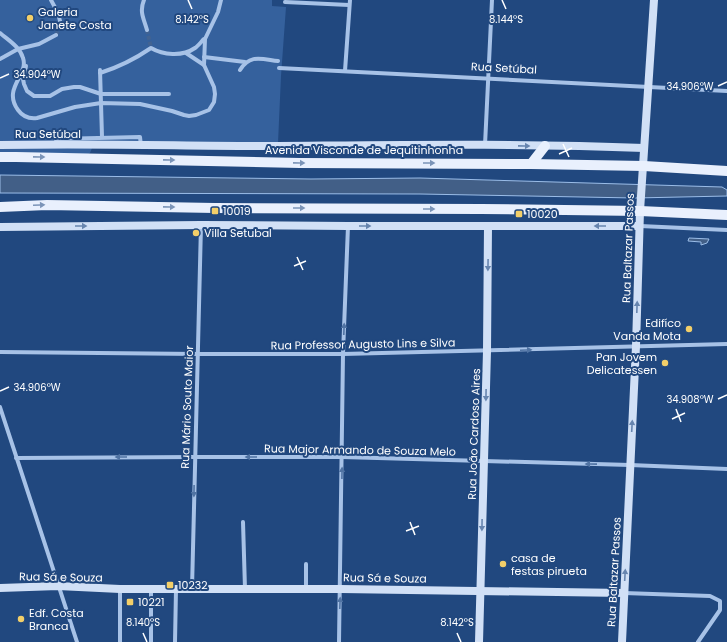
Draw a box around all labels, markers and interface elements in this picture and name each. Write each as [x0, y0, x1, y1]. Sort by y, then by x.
place label: Galeria Janete Costa [38, 4, 112, 33]
text: 8.142°S [175, 12, 209, 27]
text: 8.144°S [489, 12, 523, 27]
marker: Galeria Janete Costa [25, 13, 35, 23]
street label: Rua Setúbal [471, 58, 537, 78]
text: 34.904°W [13, 67, 61, 82]
text: 34.906°W [666, 79, 714, 94]
street label: Rua Setúbal [15, 126, 81, 142]
street label: Avenida Visconde de Jequitinhonha [265, 142, 463, 158]
one-way arrow [518, 143, 531, 149]
one-way arrow [33, 154, 46, 160]
one-way arrow [163, 157, 176, 163]
one-way arrow [293, 160, 306, 166]
one-way arrow [423, 160, 436, 166]
street label: Rua Baltazar Passos [618, 193, 638, 303]
one-way arrow [33, 202, 45, 209]
place label: 10019 [223, 203, 251, 219]
one-way arrow [163, 204, 176, 210]
one-way arrow [293, 205, 306, 211]
marker: 10019 [210, 206, 220, 216]
one-way arrow [423, 206, 436, 212]
place label: 10020 [527, 206, 558, 222]
marker: 10020 [514, 209, 524, 219]
one-way arrow [75, 223, 88, 229]
one-way arrow [359, 223, 372, 229]
one-way arrow [593, 223, 606, 229]
place label: Villa Setubal [204, 225, 272, 241]
marker: Villa Setubal [191, 228, 201, 238]
one-way arrow [485, 259, 491, 272]
one-way arrow [634, 300, 640, 313]
place label: Edifíco Vanda Mota [613, 315, 681, 344]
one-way arrow [341, 323, 348, 335]
marker: Edifíco Vanda Mota [684, 324, 694, 334]
street label: Rua Professor Augusto Lins e Silva [271, 334, 455, 354]
street label: Rua Mário Souto Maior [177, 345, 197, 469]
one-way arrow [520, 346, 532, 353]
place label: Pan Jovem Delicatessen [587, 349, 657, 378]
marker: Pan Jovem Delicatessen [660, 358, 670, 368]
street label: Rua João Cardoso Aires [464, 368, 484, 500]
text: 34.906°W [13, 380, 61, 395]
one-way arrow [483, 389, 489, 402]
text: 34.908°W [666, 392, 714, 407]
one-way arrow [628, 420, 635, 432]
street label: Rua Major Armando de Souza Melo [264, 440, 456, 460]
one-way arrow [114, 454, 127, 460]
one-way arrow [244, 454, 257, 460]
one-way arrow [584, 461, 597, 467]
one-way arrow [339, 466, 345, 479]
one-way arrow [191, 485, 197, 498]
street label: Rua Baltazar Passos [603, 516, 625, 627]
one-way arrow [479, 519, 486, 531]
place label: casa de festas pirueta [511, 550, 587, 579]
marker: casa de festas pirueta [498, 559, 508, 569]
street label: Rua Sá e Souza [19, 568, 103, 586]
street label: Rua Sá e Souza [343, 569, 427, 587]
one-way arrow [621, 569, 628, 581]
place label: 10232 [178, 577, 208, 593]
marker: 10232 [165, 580, 175, 590]
place label: 10221 [138, 594, 165, 610]
one-way arrow [337, 596, 343, 609]
marker: 10221 [125, 597, 135, 607]
place label: Edf. Costa Branca [29, 605, 84, 634]
marker: Edf. Costa Branca [16, 614, 26, 624]
text: 8.140°S [126, 615, 160, 630]
text: 8.142°S [440, 615, 474, 630]

